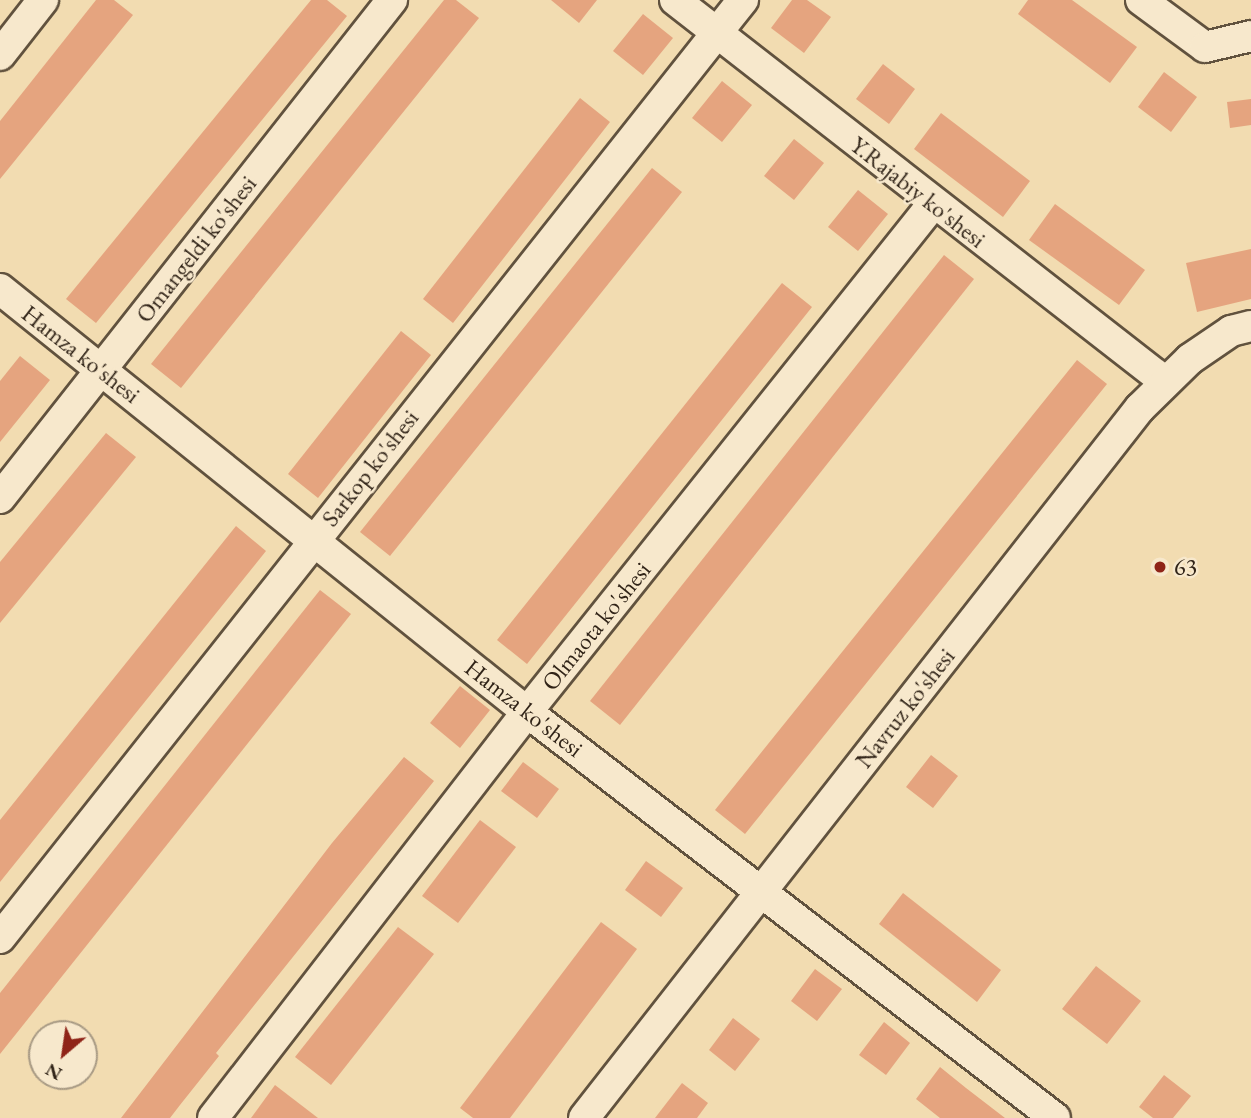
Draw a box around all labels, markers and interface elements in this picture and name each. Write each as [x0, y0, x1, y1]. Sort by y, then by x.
street label: Y.Rajabiy ko'shesi [845, 130, 991, 254]
street label: Omangeldi ko'shesi [130, 170, 262, 328]
street label: Hamza ko'shesi [16, 299, 146, 409]
street label: Sarkop ko'shesi [315, 404, 425, 532]
place label: 63 [1174, 553, 1197, 581]
street label: Olmaota ko'shesi [535, 556, 657, 696]
marker: 63 [1152, 559, 1168, 575]
street label: Navruz ko'shesi [849, 642, 961, 774]
street label: Hamza ko'shesi [459, 653, 589, 763]
north arrow [28, 1020, 98, 1090]
text: N [41, 1057, 66, 1087]

